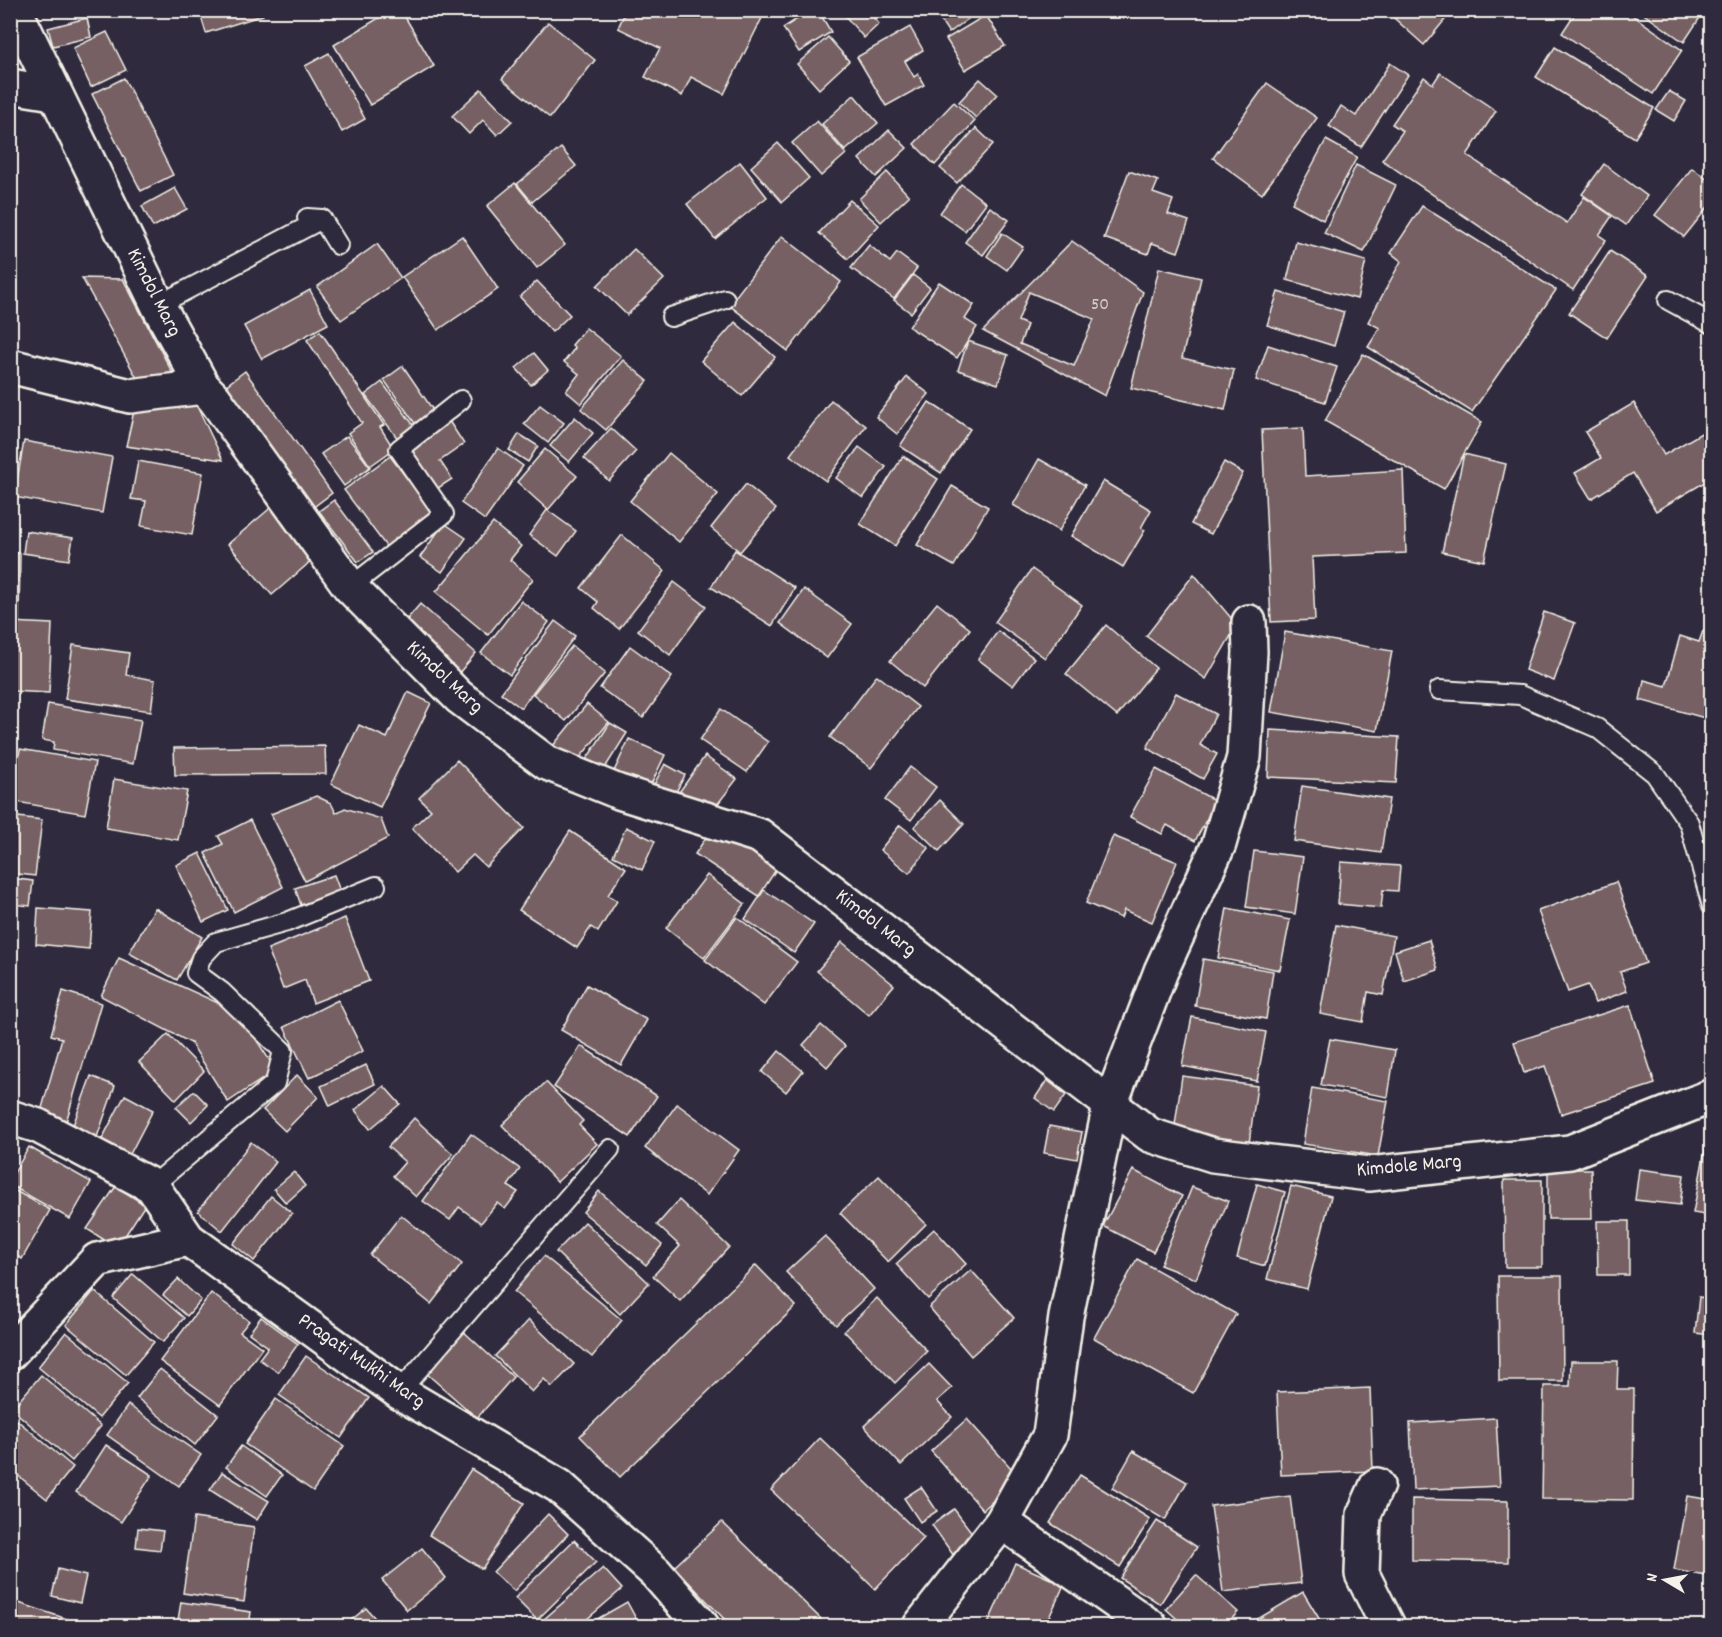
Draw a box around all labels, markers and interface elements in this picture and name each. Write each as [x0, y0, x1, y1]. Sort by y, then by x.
street label: Kimdol Marg [118, 243, 188, 343]
house number: 50 [1091, 293, 1109, 318]
street label: Kimdol Marg [399, 634, 489, 722]
street label: Kimdol Marg [828, 883, 922, 965]
street label: Kimdole Marg [1355, 1147, 1463, 1187]
street label: Pragati Mukhi Marg [291, 1307, 431, 1417]
north arrow [1635, 1550, 1695, 1610]
text: N [1641, 1572, 1665, 1584]

